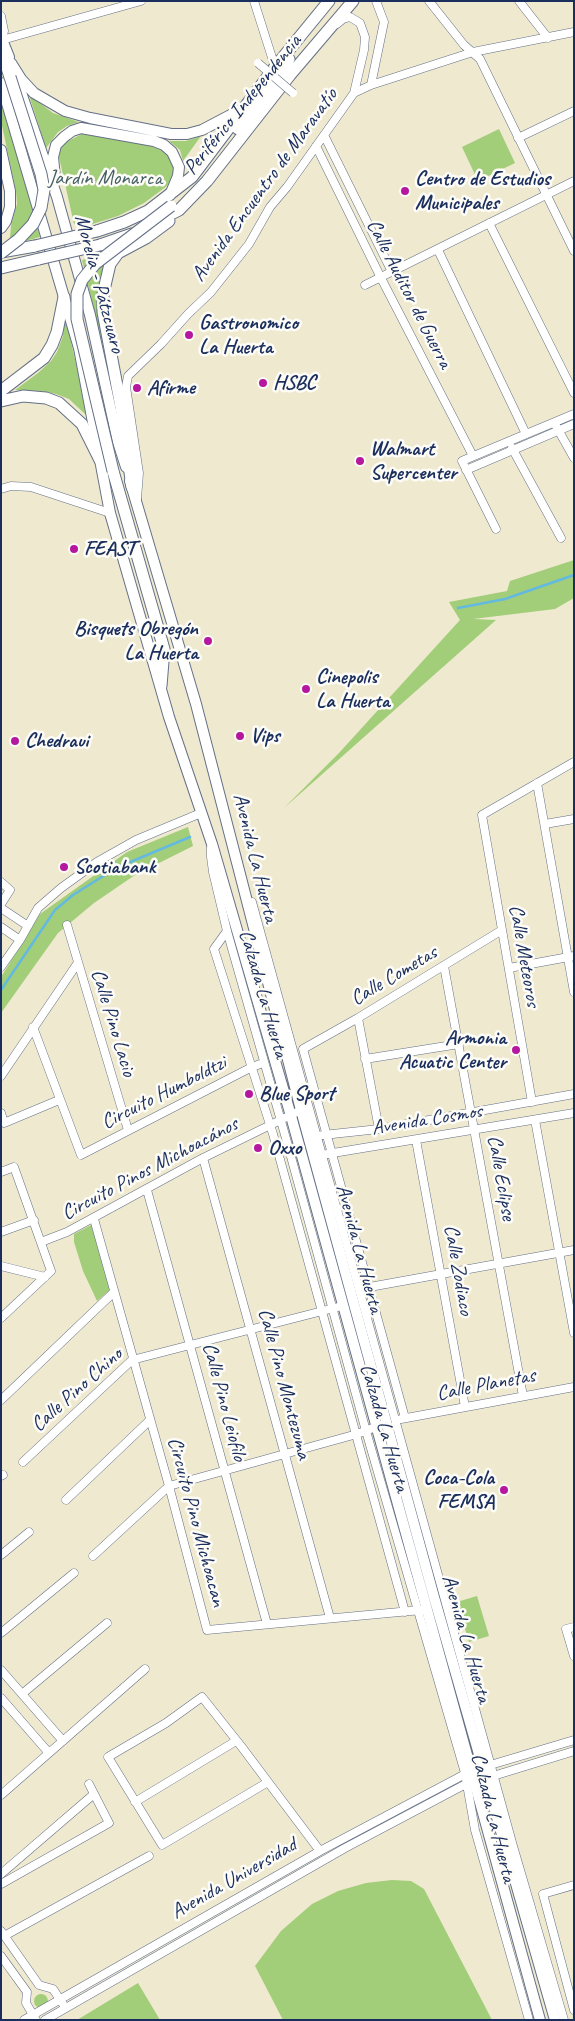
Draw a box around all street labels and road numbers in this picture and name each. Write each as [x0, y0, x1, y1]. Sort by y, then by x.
street label: Periférico Independencia [179, 30, 307, 180]
street label: Avenida Encuentro de Maravatío [186, 83, 344, 287]
street label: Morelia - Pátzcuaro [68, 212, 130, 356]
street label: Calle Auditor de Guerra [361, 215, 457, 373]
street label: Avenida La Huerta [227, 791, 283, 925]
street label: Calle Meteoros [503, 903, 545, 1009]
street label: Calzada La Huerta [233, 927, 293, 1061]
street label: Calle Cometas [346, 940, 442, 1012]
street label: Calle Pino Lacio [85, 966, 141, 1080]
street label: Circuito Humboldtzi [97, 1051, 231, 1135]
street label: Avenida Cosmos [370, 1099, 484, 1141]
street label: Circuito Pinos Michoacános [57, 1112, 243, 1226]
street label: Calle Eclipse [481, 1133, 521, 1223]
street label: Avenida La Huerta [330, 1182, 388, 1316]
street label: Calle Zodiaco [438, 1223, 478, 1317]
street label: Calle Pino Montezuma [252, 1306, 316, 1462]
street label: Calle Pino Leiofilo [196, 1340, 252, 1464]
street label: Calle Pino Chino [26, 1342, 128, 1438]
street label: Calzada La Huerta [354, 1361, 414, 1495]
street label: Calle Planetas [435, 1363, 537, 1407]
street label: Circuito Pino Michoacan [161, 1434, 231, 1610]
street label: Avenida La Huerta [436, 1572, 496, 1706]
street label: Calzada La Huerta [465, 1751, 521, 1885]
street label: Avenida Universidad [167, 1833, 301, 1925]

